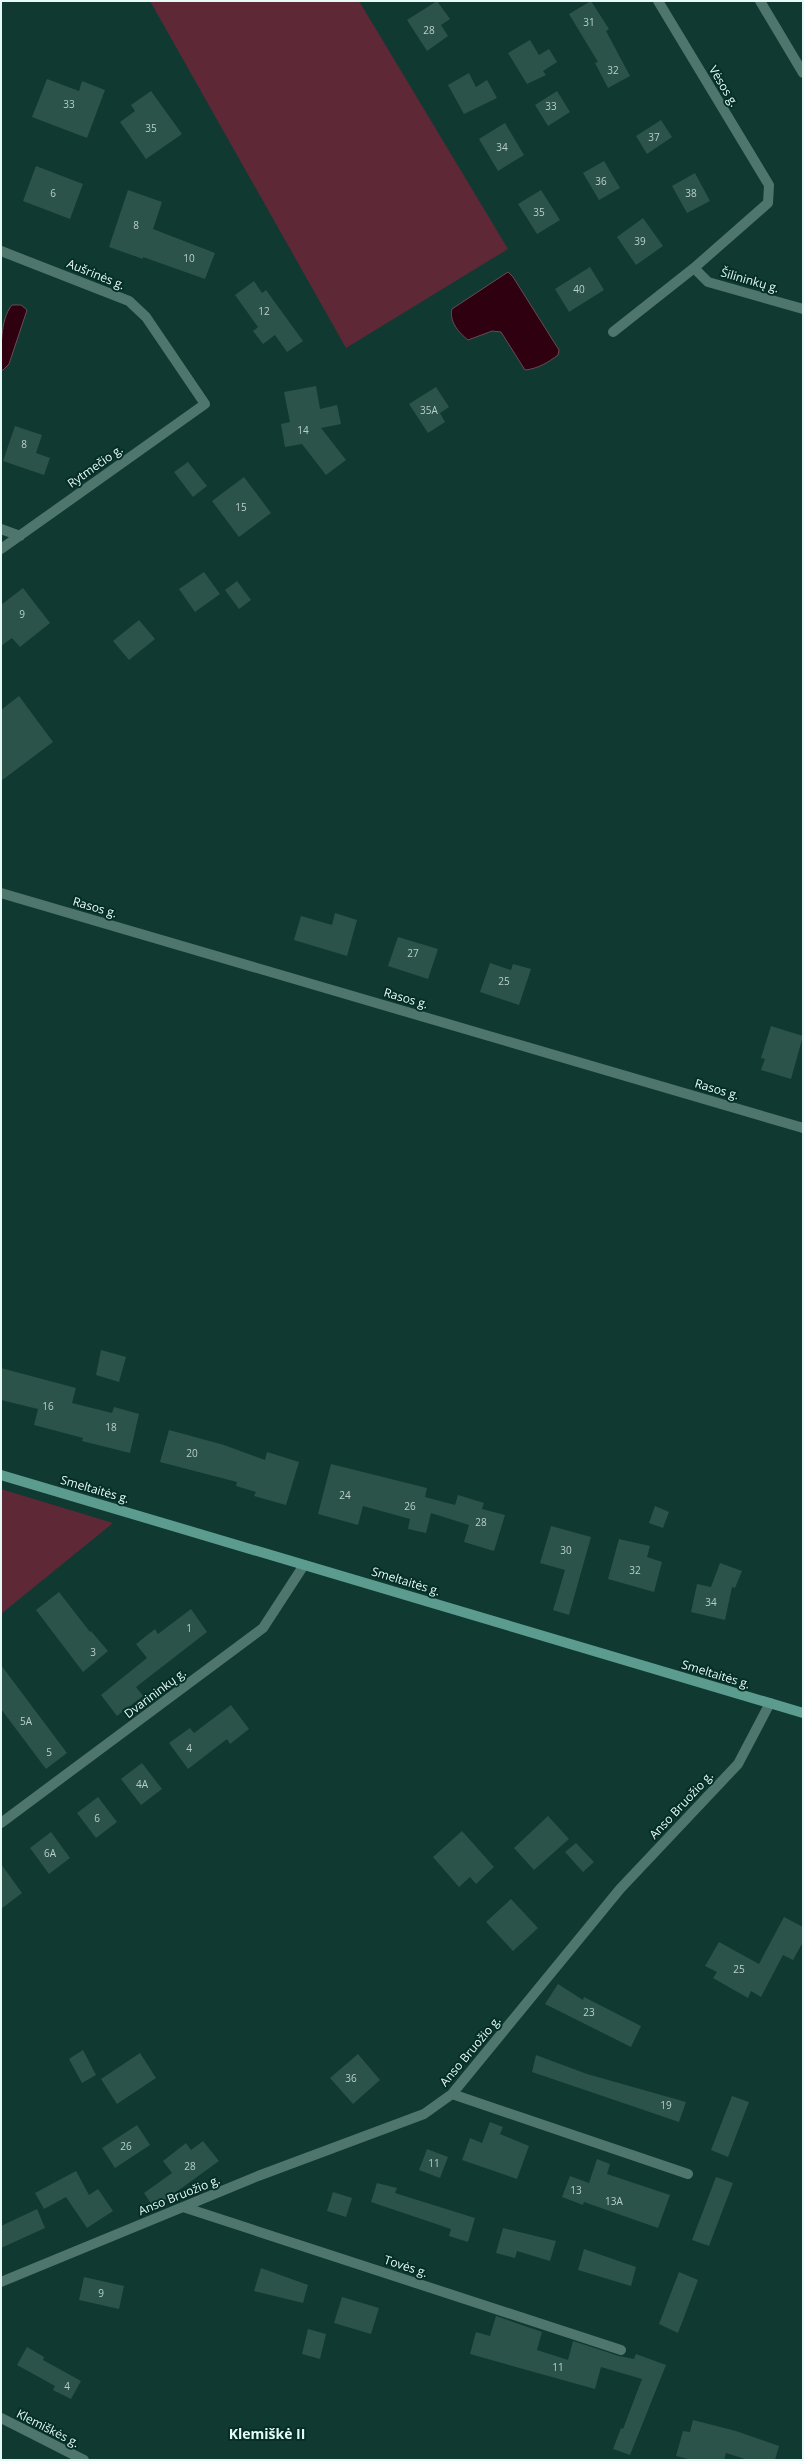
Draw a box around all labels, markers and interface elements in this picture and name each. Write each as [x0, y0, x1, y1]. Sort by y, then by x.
house number: 31 [583, 15, 595, 29]
house number: 28 [423, 23, 435, 37]
street label: Vėsos g. [705, 62, 743, 110]
house number: 32 [607, 63, 619, 77]
house number: 33 [63, 97, 75, 111]
house number: 33 [545, 99, 557, 113]
house number: 35 [145, 121, 157, 135]
house number: 37 [648, 130, 660, 144]
house number: 34 [496, 140, 508, 154]
house number: 36 [595, 174, 607, 188]
house number: 6 [50, 186, 56, 200]
house number: 38 [685, 186, 697, 200]
house number: 35 [533, 205, 545, 219]
house number: 8 [133, 218, 139, 232]
house number: 39 [634, 234, 646, 248]
house number: 10 [183, 251, 195, 265]
street label: Aušrinės g. [64, 255, 128, 293]
street label: Šilininkų g. [719, 264, 781, 296]
house number: 40 [573, 282, 585, 296]
house number: 12 [258, 304, 270, 318]
house number: 35A [420, 403, 439, 417]
house number: 14 [297, 423, 309, 437]
house number: 8 [21, 437, 27, 451]
street label: Rytmečio g. [64, 441, 126, 491]
house number: 15 [235, 500, 247, 514]
house number: 9 [19, 607, 25, 621]
street label: Rasos g. [71, 893, 119, 921]
house number: 27 [407, 946, 419, 960]
house number: 25 [498, 974, 510, 988]
street label: Rasos g. [382, 984, 430, 1012]
street label: Rasos g. [693, 1075, 741, 1103]
house number: 16 [42, 1399, 54, 1413]
house number: 18 [105, 1420, 117, 1434]
house number: 20 [186, 1446, 198, 1460]
street label: Smeltaitės g. [59, 1471, 131, 1507]
house number: 24 [339, 1488, 351, 1502]
house number: 26 [404, 1499, 416, 1513]
house number: 28 [475, 1515, 487, 1529]
house number: 30 [560, 1543, 572, 1557]
street label: Smeltaitės g. [370, 1562, 442, 1600]
house number: 32 [629, 1563, 641, 1577]
house number: 34 [705, 1595, 717, 1609]
house number: 1 [186, 1621, 192, 1635]
house number: 3 [90, 1645, 96, 1659]
street label: Smeltaitės g. [680, 1655, 752, 1693]
street label: Dvarininkų g. [121, 1664, 189, 1722]
house number: 5A [20, 1714, 33, 1728]
house number: 4 [186, 1741, 192, 1755]
house number: 5 [46, 1745, 52, 1759]
street label: Anso Bruožio g. [645, 1767, 717, 1843]
house number: 4A [136, 1777, 149, 1791]
house number: 6 [94, 1811, 100, 1825]
house number: 6A [44, 1846, 57, 1860]
house number: 25 [733, 1962, 745, 1976]
house number: 23 [583, 2005, 595, 2019]
street label: Anso Bruožio g. [436, 2012, 504, 2090]
house number: 36 [345, 2071, 357, 2085]
house number: 19 [660, 2098, 672, 2112]
house number: 26 [120, 2139, 132, 2153]
house number: 11 [428, 2156, 440, 2170]
house number: 28 [184, 2159, 196, 2173]
street label: Anso Bruožio g. [136, 2171, 222, 2219]
house number: 13 [570, 2183, 582, 2197]
house number: 13A [605, 2194, 624, 2208]
street label: Tovės g. [382, 2251, 430, 2281]
house number: 9 [98, 2286, 104, 2300]
house number: 11 [552, 2360, 564, 2374]
house number: 4 [64, 2379, 70, 2393]
street label: Klemiškės g. [14, 2405, 82, 2451]
district label: Klemiškė II [229, 2424, 305, 2443]

